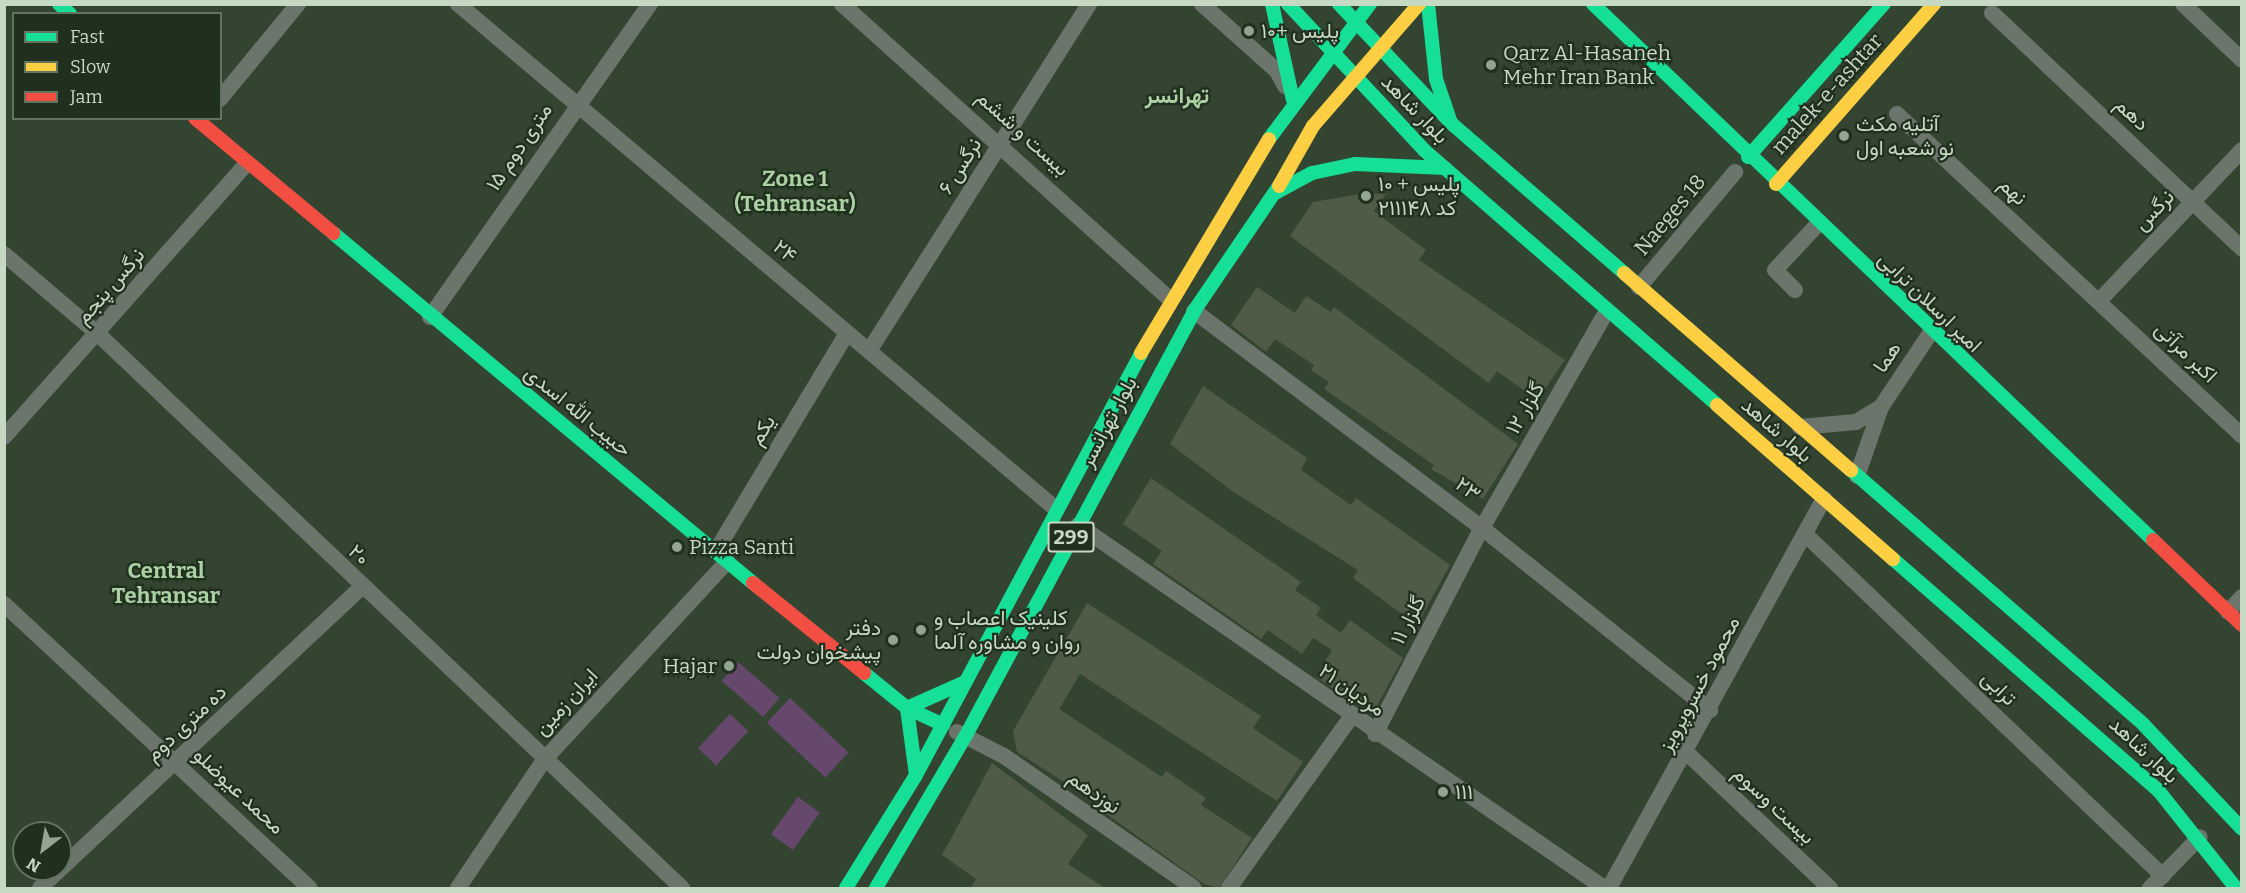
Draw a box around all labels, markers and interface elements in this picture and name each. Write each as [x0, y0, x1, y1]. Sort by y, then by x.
legend [12, 12, 222, 120]
place label: پلیس +۱۰ [1261, 18, 1339, 44]
marker: پلیس +۱۰ [1242, 24, 1256, 38]
text: Fast [70, 26, 105, 48]
street label: malek-e-ashtar [1766, 29, 1888, 159]
place label: Qarz Al-Hasaneh Mehr Iran Bank [1503, 40, 1671, 90]
text: Slow [70, 56, 110, 78]
marker: Qarz Al-Hasaneh Mehr Iran Bank [1484, 58, 1498, 72]
street label: بلوار شاهد [1376, 69, 1454, 149]
district label: تهرانسر [1145, 83, 1209, 109]
street label: بیست و ششم [971, 85, 1075, 181]
text: Jam [70, 86, 103, 108]
street label: دهم [2110, 92, 2154, 136]
street label: ۱۵ متری دوم [480, 98, 558, 196]
place label: آتلیه مکث نو شعبه اول [1856, 111, 1954, 161]
marker: آتلیه مکث نو شعبه اول [1837, 129, 1851, 143]
street label: نرگس ۶ [933, 133, 987, 199]
district label: Zone 1 (Tehransar) [734, 165, 856, 216]
street label: Naeges 18 [1629, 170, 1711, 260]
place label: پلیس + ۱۰ کد ۲۱۱۱۴۸ [1378, 171, 1460, 221]
street label: نهم [1994, 172, 2032, 210]
street label: نرگس [2128, 184, 2180, 236]
marker: پلیس + ۱۰ کد ۲۱۱۱۴۸ [1359, 189, 1373, 203]
street label: ۲۴ [768, 234, 802, 268]
street label: نرگس پنجم [70, 243, 150, 329]
street label: امیر ارسلان ترابی [1873, 246, 1987, 358]
street label: اکبر مرآتی [2149, 316, 2223, 388]
street label: هما [1868, 337, 1906, 377]
street label: حبیب الله اسدی [519, 360, 637, 462]
street label: بلوار تهرانسر [1074, 372, 1142, 472]
street label: گلزار ۱۲ [1500, 377, 1550, 439]
street label: بلوار شاهد [1736, 392, 1818, 468]
street label: یکم [743, 410, 781, 450]
street label: ۲۳ [1451, 471, 1485, 507]
road number: 299 [1047, 520, 1095, 554]
place label: Pizza Santi [689, 534, 794, 560]
street label: ۲۰ [343, 539, 375, 571]
marker: Pizza Santi [670, 540, 684, 554]
district label: Central Tehransar [112, 557, 220, 608]
street label: گلزار ۱۱ [1385, 592, 1431, 648]
place label: کلینیک اعصاب و روان و مشاوره آلما [934, 605, 1080, 655]
street label: محمود خسروپرویز [1653, 612, 1745, 756]
place label: دفتر پیشخوان دولت [757, 615, 881, 665]
marker: کلینیک اعصاب و روان و مشاوره آلما [912, 621, 930, 639]
marker: دفتر پیشخوان دولت [886, 633, 900, 647]
place label: Hajar [663, 653, 717, 679]
street label: ۲۱ مردیان [1314, 658, 1390, 722]
marker: Hajar [722, 659, 736, 673]
street label: ایران زمین [529, 663, 603, 741]
street label: ترابی [1976, 665, 2022, 711]
street label: ده متری دوم [140, 679, 232, 767]
street label: بلوار شاهد [2104, 711, 2184, 789]
street label: محمد عیوضلو [188, 742, 290, 840]
street label: بیست وسوم [1728, 761, 1820, 849]
street label: نوزدهم [1063, 765, 1125, 819]
place label: ۱۱۱ [1455, 779, 1473, 805]
marker: ۱۱۱ [1436, 785, 1450, 799]
north arrow [12, 821, 72, 881]
text: N [23, 854, 44, 876]

